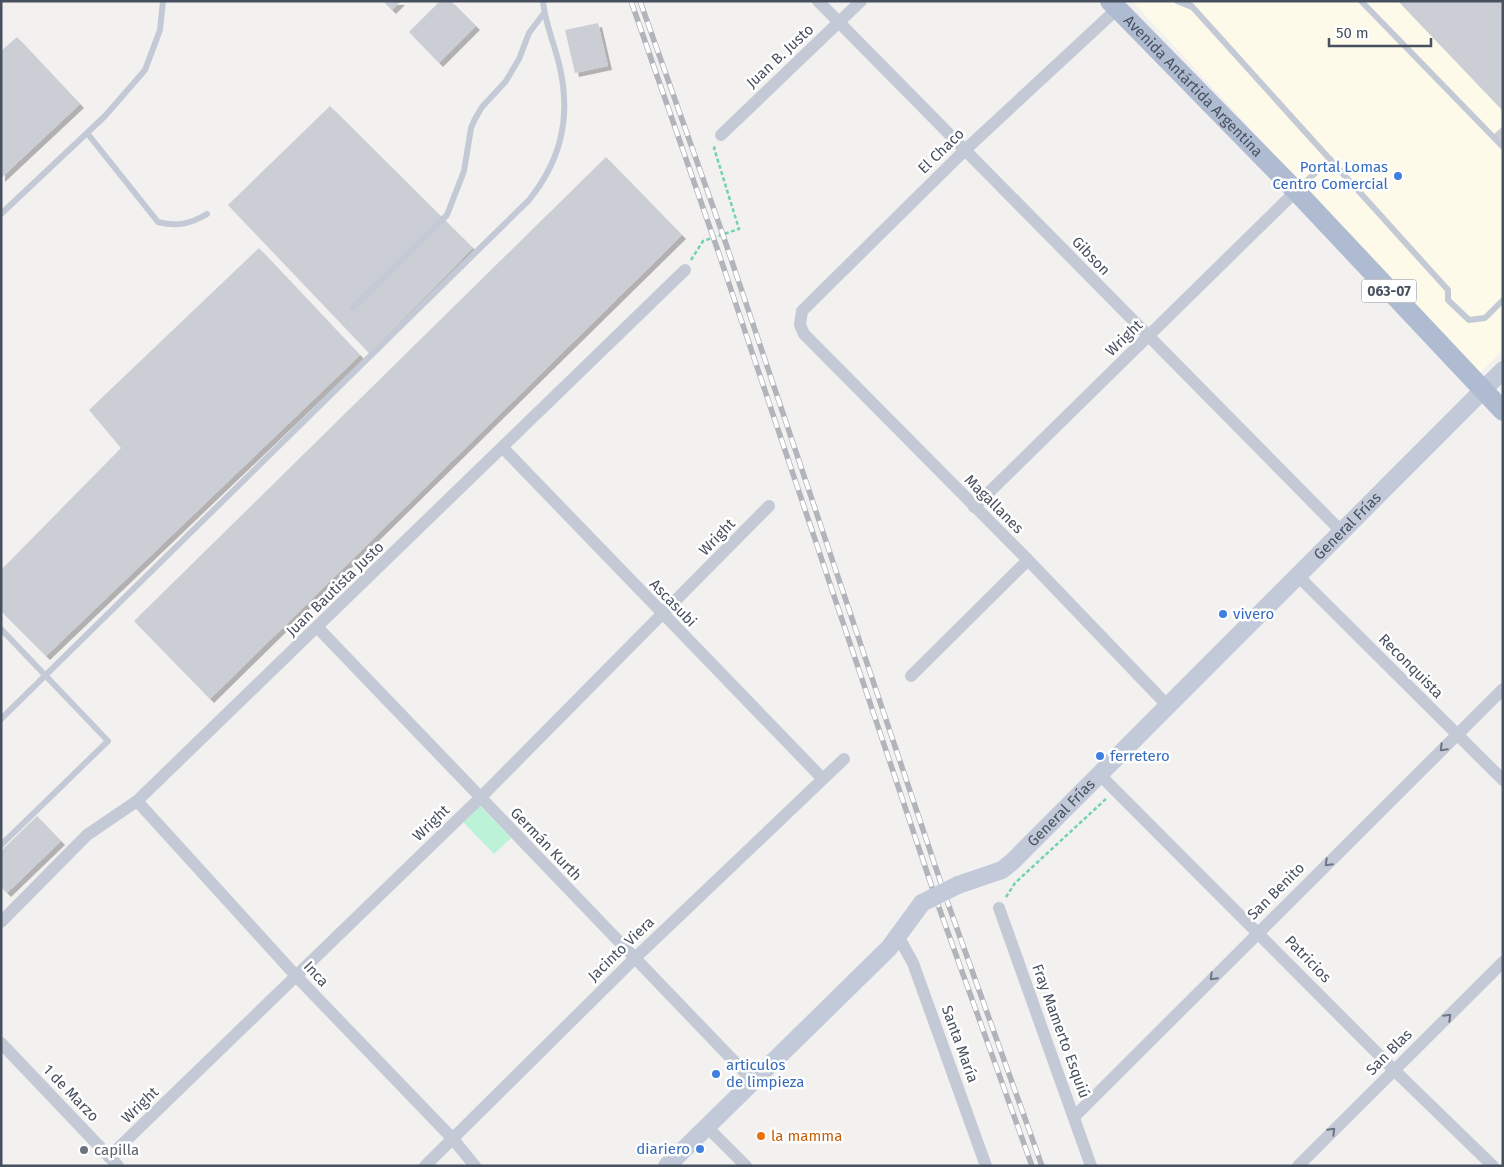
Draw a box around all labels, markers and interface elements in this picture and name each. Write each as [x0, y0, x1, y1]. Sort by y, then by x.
street label: Avenida Antártida Argentina [1120, 11, 1267, 161]
scale bar [1329, 15, 1432, 47]
street label: Juan B. Justo [743, 20, 817, 92]
text: 50 m [1336, 24, 1369, 42]
street label: El Chaco [914, 125, 968, 177]
place label: Portal Lomas Centro Comercial [1272, 158, 1389, 193]
marker: Portal Lomas Centro Comercial [1392, 170, 1404, 182]
street label: Gibson [1068, 233, 1114, 279]
road number: 063-07 [1362, 280, 1416, 302]
street label: Wright [1102, 316, 1147, 360]
street label: Magallanes [961, 471, 1027, 537]
street label: General Frías [1310, 488, 1385, 564]
street label: Wright [695, 514, 739, 559]
street label: Juan Bautista Justo [282, 538, 388, 640]
street label: Ascasubi [646, 575, 700, 631]
place label: vivero [1233, 605, 1274, 623]
marker: vivero [1217, 608, 1229, 620]
street label: Reconquista [1375, 630, 1447, 702]
one-way arrow [1440, 742, 1449, 751]
place label: ferretero [1110, 747, 1170, 765]
marker: ferretero [1094, 750, 1106, 762]
street label: General Frías [1024, 775, 1099, 850]
street label: Wright [409, 801, 454, 845]
street label: Germán Kurth [507, 804, 585, 884]
one-way arrow [1325, 857, 1334, 866]
street label: San Benito [1244, 859, 1308, 923]
street label: Jacinto Viera [584, 913, 658, 985]
street label: Patricios [1281, 932, 1335, 986]
street label: Inca [300, 957, 332, 991]
street label: Fray Mamerto Esquiú [1028, 961, 1094, 1101]
one-way arrow [1210, 971, 1219, 980]
street label: Santa María [938, 1003, 982, 1085]
one-way arrow [1442, 1014, 1451, 1023]
street label: San Blas [1362, 1025, 1416, 1079]
place label: articulos de limpieza [726, 1056, 804, 1091]
street label: 1 de Marzo [39, 1061, 103, 1125]
marker: articulos de limpieza [710, 1068, 722, 1080]
street label: Wright [118, 1083, 163, 1127]
place label: la mamma [771, 1127, 842, 1145]
one-way arrow [1326, 1128, 1335, 1137]
marker: la mamma [755, 1130, 767, 1142]
place label: diariero [636, 1140, 690, 1158]
place label: capilla [94, 1141, 139, 1159]
marker: diariero [694, 1143, 706, 1155]
marker: capilla [78, 1144, 90, 1156]

